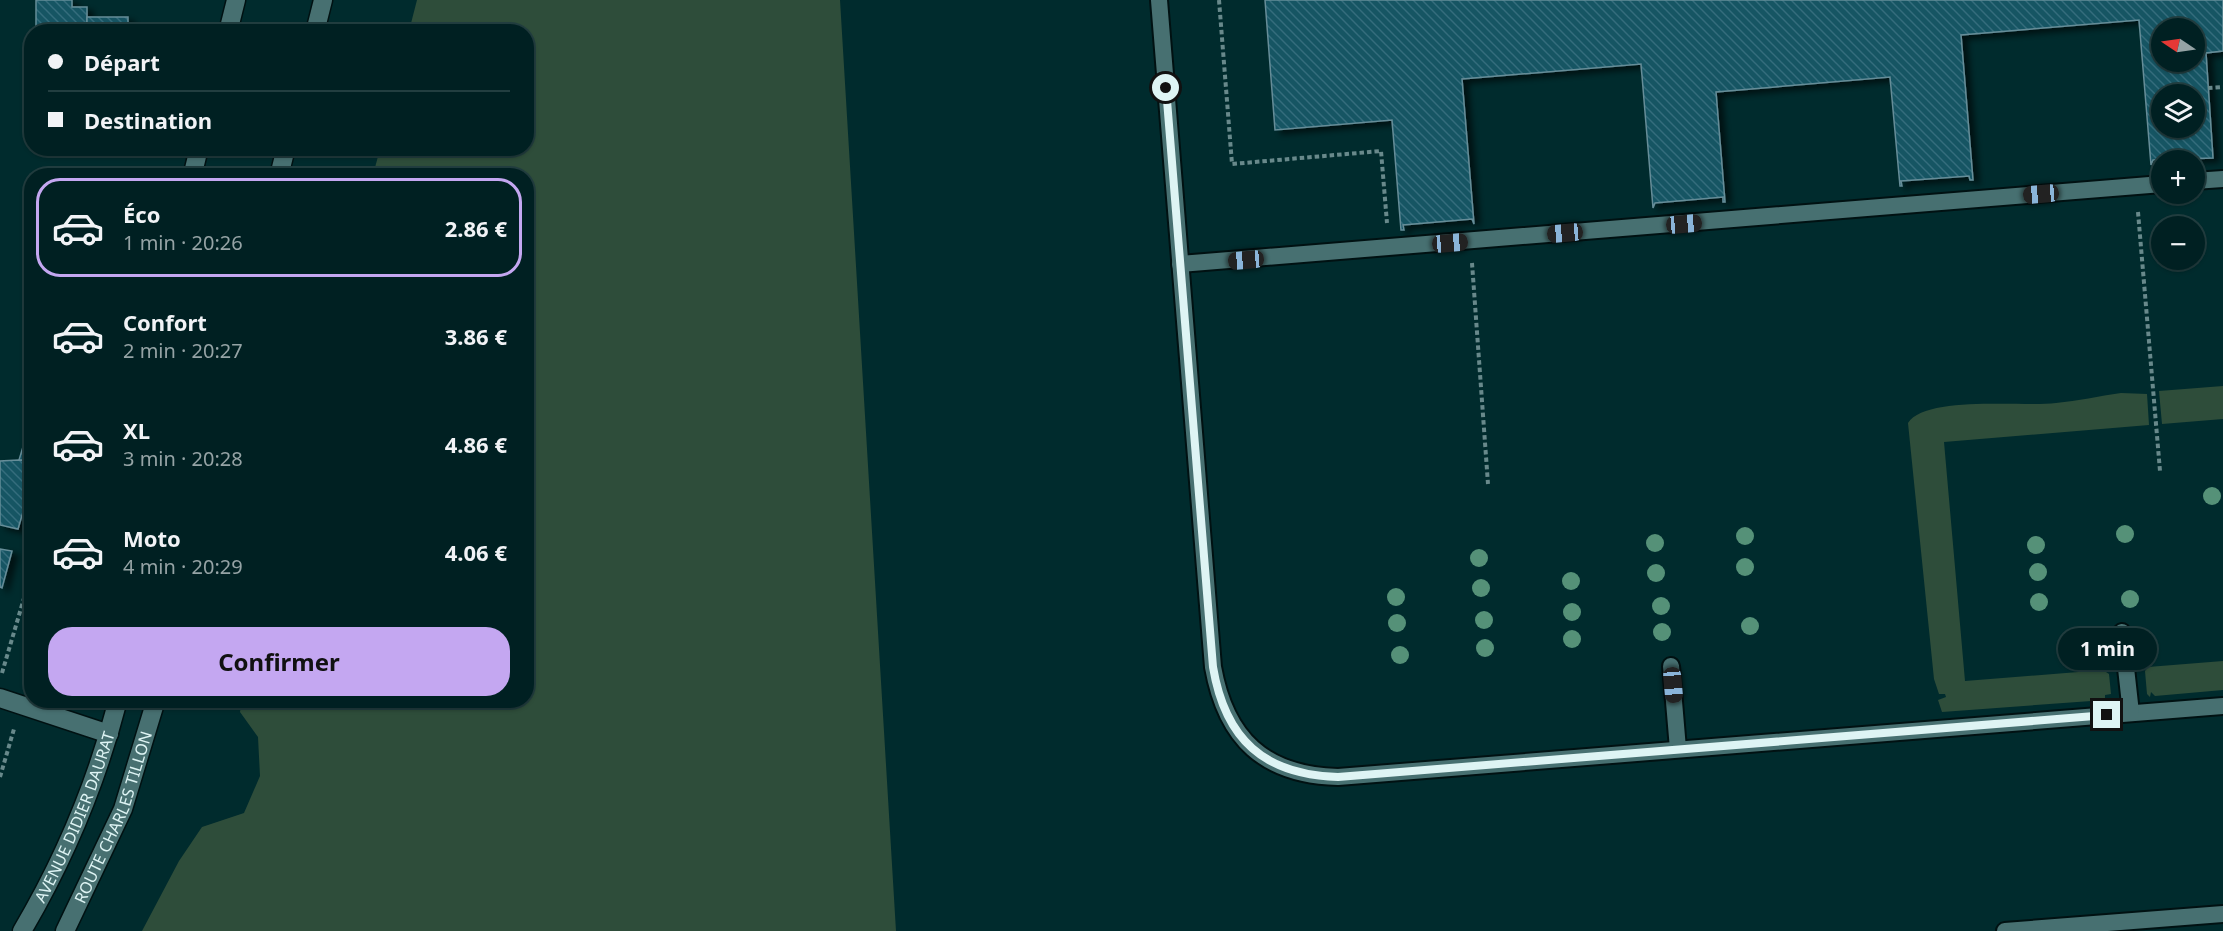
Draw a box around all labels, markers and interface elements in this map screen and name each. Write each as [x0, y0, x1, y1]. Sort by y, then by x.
north arrow [2151, 18, 2205, 72]
map controls [2151, 18, 2205, 270]
text: Départ [84, 47, 160, 77]
route start [1152, 74, 1179, 101]
button: layers [2151, 84, 2205, 138]
text: Destination [84, 105, 212, 135]
button: + [2151, 150, 2205, 204]
car [2022, 183, 2060, 205]
text: Éco [123, 199, 160, 229]
icon: car [51, 201, 105, 255]
text: 2.86 € [445, 213, 507, 243]
car [1665, 213, 1703, 235]
button: − [2151, 216, 2205, 270]
car [1546, 222, 1584, 244]
text: 1 min · 20:26 [123, 229, 243, 256]
car [1431, 232, 1469, 254]
car [1227, 249, 1265, 271]
text: Confort [123, 307, 207, 337]
icon: car [51, 309, 105, 363]
text: 3.86 € [445, 321, 507, 351]
text: 2 min · 20:27 [123, 337, 243, 364]
text: XL [123, 415, 150, 445]
icon: car [51, 417, 105, 471]
text: 4.86 € [445, 429, 507, 459]
text: 3 min · 20:28 [123, 445, 243, 472]
text: Moto [123, 523, 181, 553]
icon: car [51, 525, 105, 579]
text: 4.06 € [445, 537, 507, 567]
text: 4 min · 20:29 [123, 553, 243, 580]
button: Confirmer [48, 627, 510, 696]
callout: 1 min [2058, 628, 2156, 670]
text: 1 min [2080, 635, 2135, 662]
car [1662, 666, 1684, 704]
route end [2093, 701, 2120, 728]
street label: ROUTE CHARLES TILLON [69, 728, 157, 907]
street label: AVENUE DIDIER DAURAT [29, 729, 120, 906]

